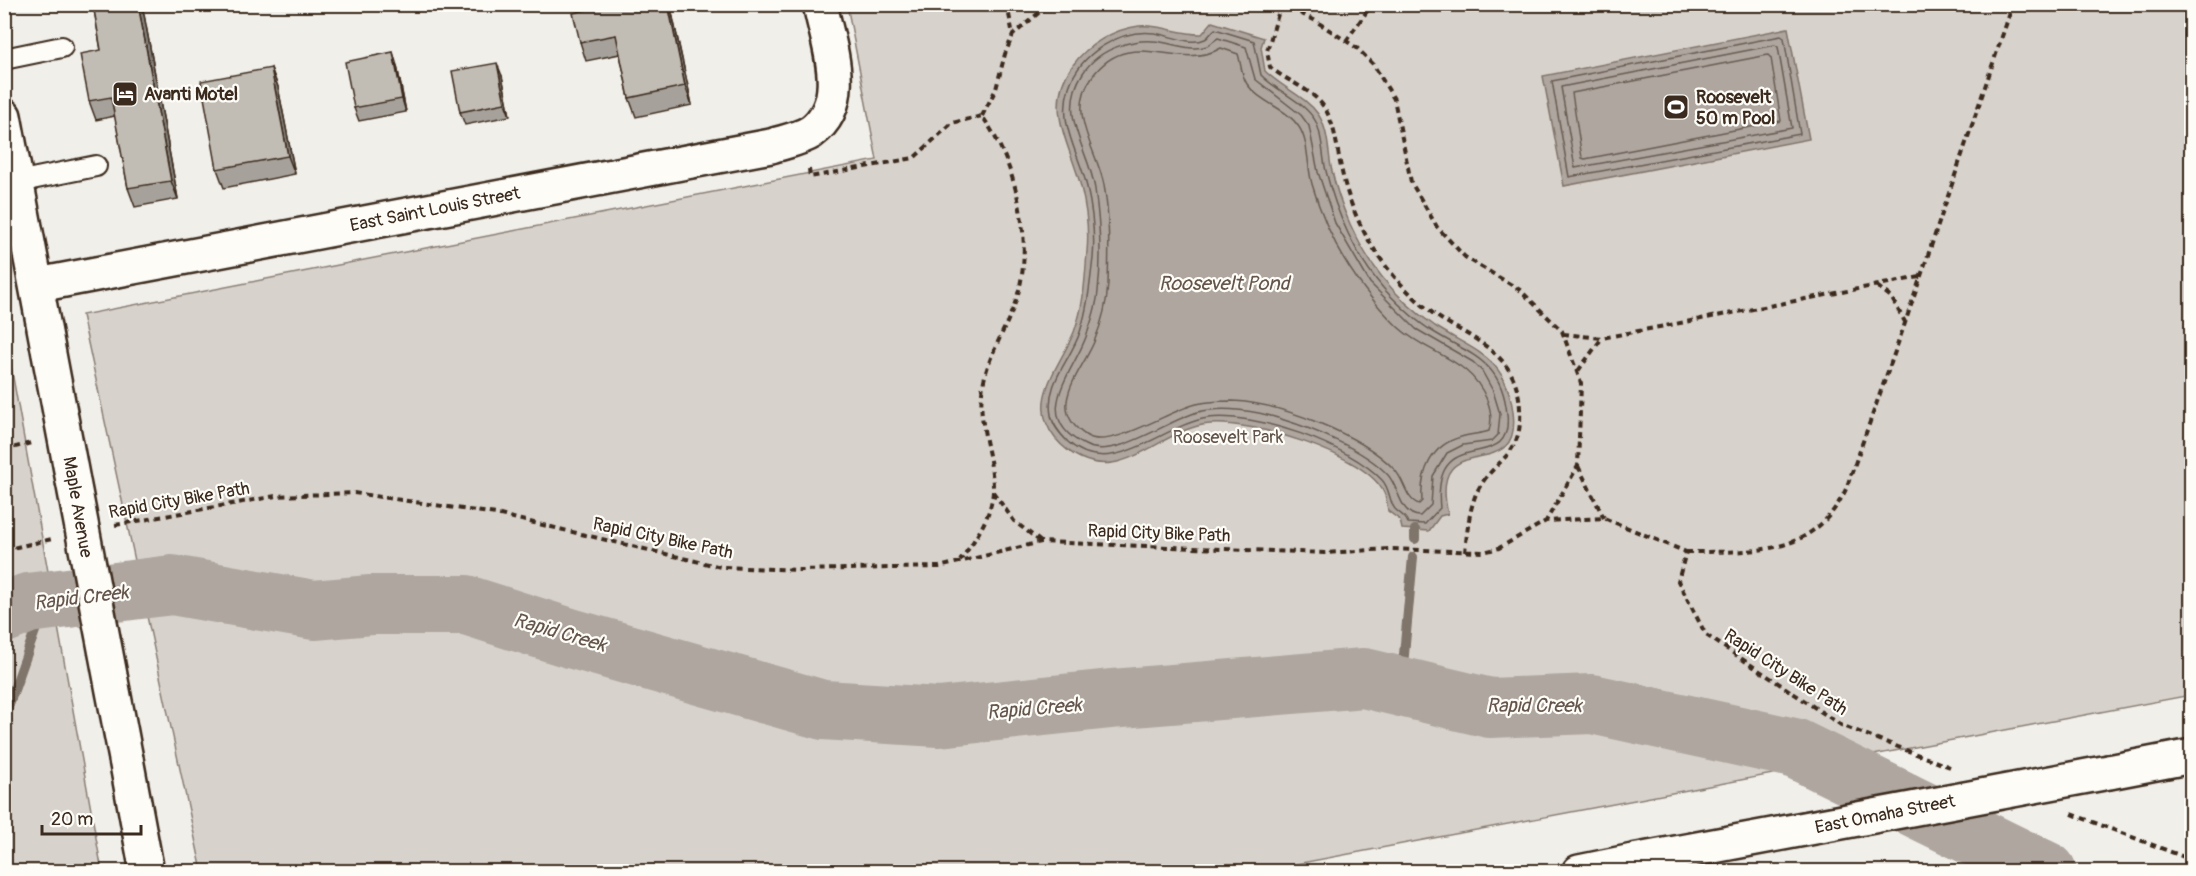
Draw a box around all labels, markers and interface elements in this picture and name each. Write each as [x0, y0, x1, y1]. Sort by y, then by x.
hotel icon: Avanti Motel [110, 79, 140, 109]
place label: Avanti Motel [144, 83, 238, 106]
place label: Roosevelt 50 m Pool [1696, 86, 1775, 130]
sports icon: Roosevelt 50 m Pool [1661, 92, 1691, 122]
street label: East Saint Louis Street [348, 182, 523, 237]
water label: Roosevelt Pond [1159, 271, 1291, 296]
park label: Roosevelt Park [1173, 426, 1284, 449]
street label: Maple Avenue [57, 455, 98, 560]
street label: Rapid City Bike Path [107, 477, 251, 524]
street label: Rapid City Bike Path [591, 512, 735, 565]
street label: Rapid City Bike Path [1087, 520, 1231, 547]
water label: Rapid Creek [32, 579, 131, 616]
water label: Rapid Creek [511, 607, 611, 658]
street label: Rapid City Bike Path [1720, 624, 1852, 721]
water label: Rapid Creek [986, 692, 1084, 725]
water label: Rapid Creek [1486, 693, 1583, 718]
street label: East Omaha Street [1813, 789, 1958, 839]
scale bar [42, 798, 141, 836]
text: 20 m [51, 808, 93, 831]

